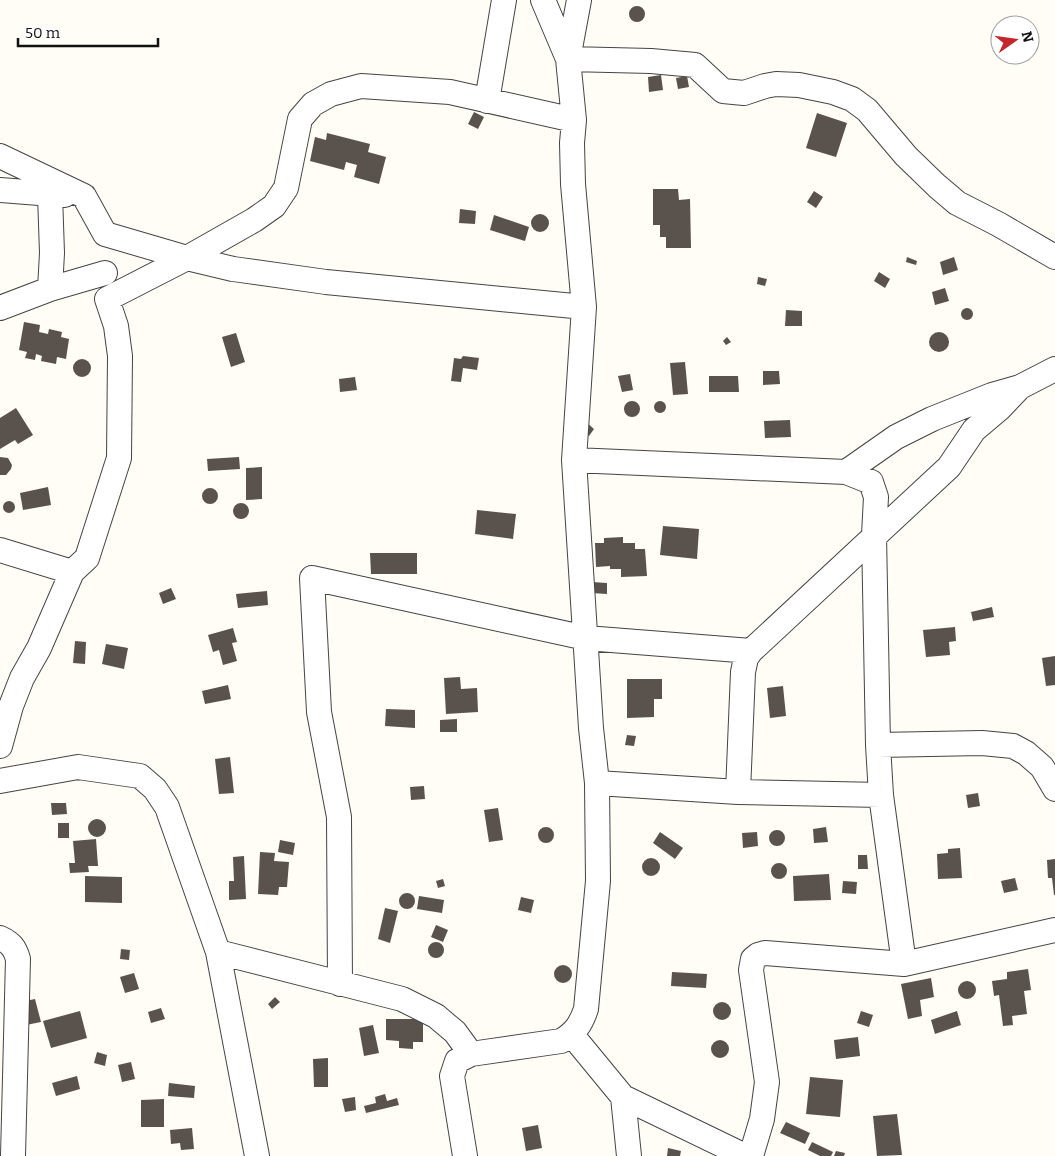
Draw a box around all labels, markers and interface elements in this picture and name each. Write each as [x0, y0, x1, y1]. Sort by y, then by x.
scale bar [18, 15, 158, 47]
north arrow [990, 15, 1040, 65]
text: 50 m [25, 24, 61, 42]
text: N [1018, 30, 1037, 44]

